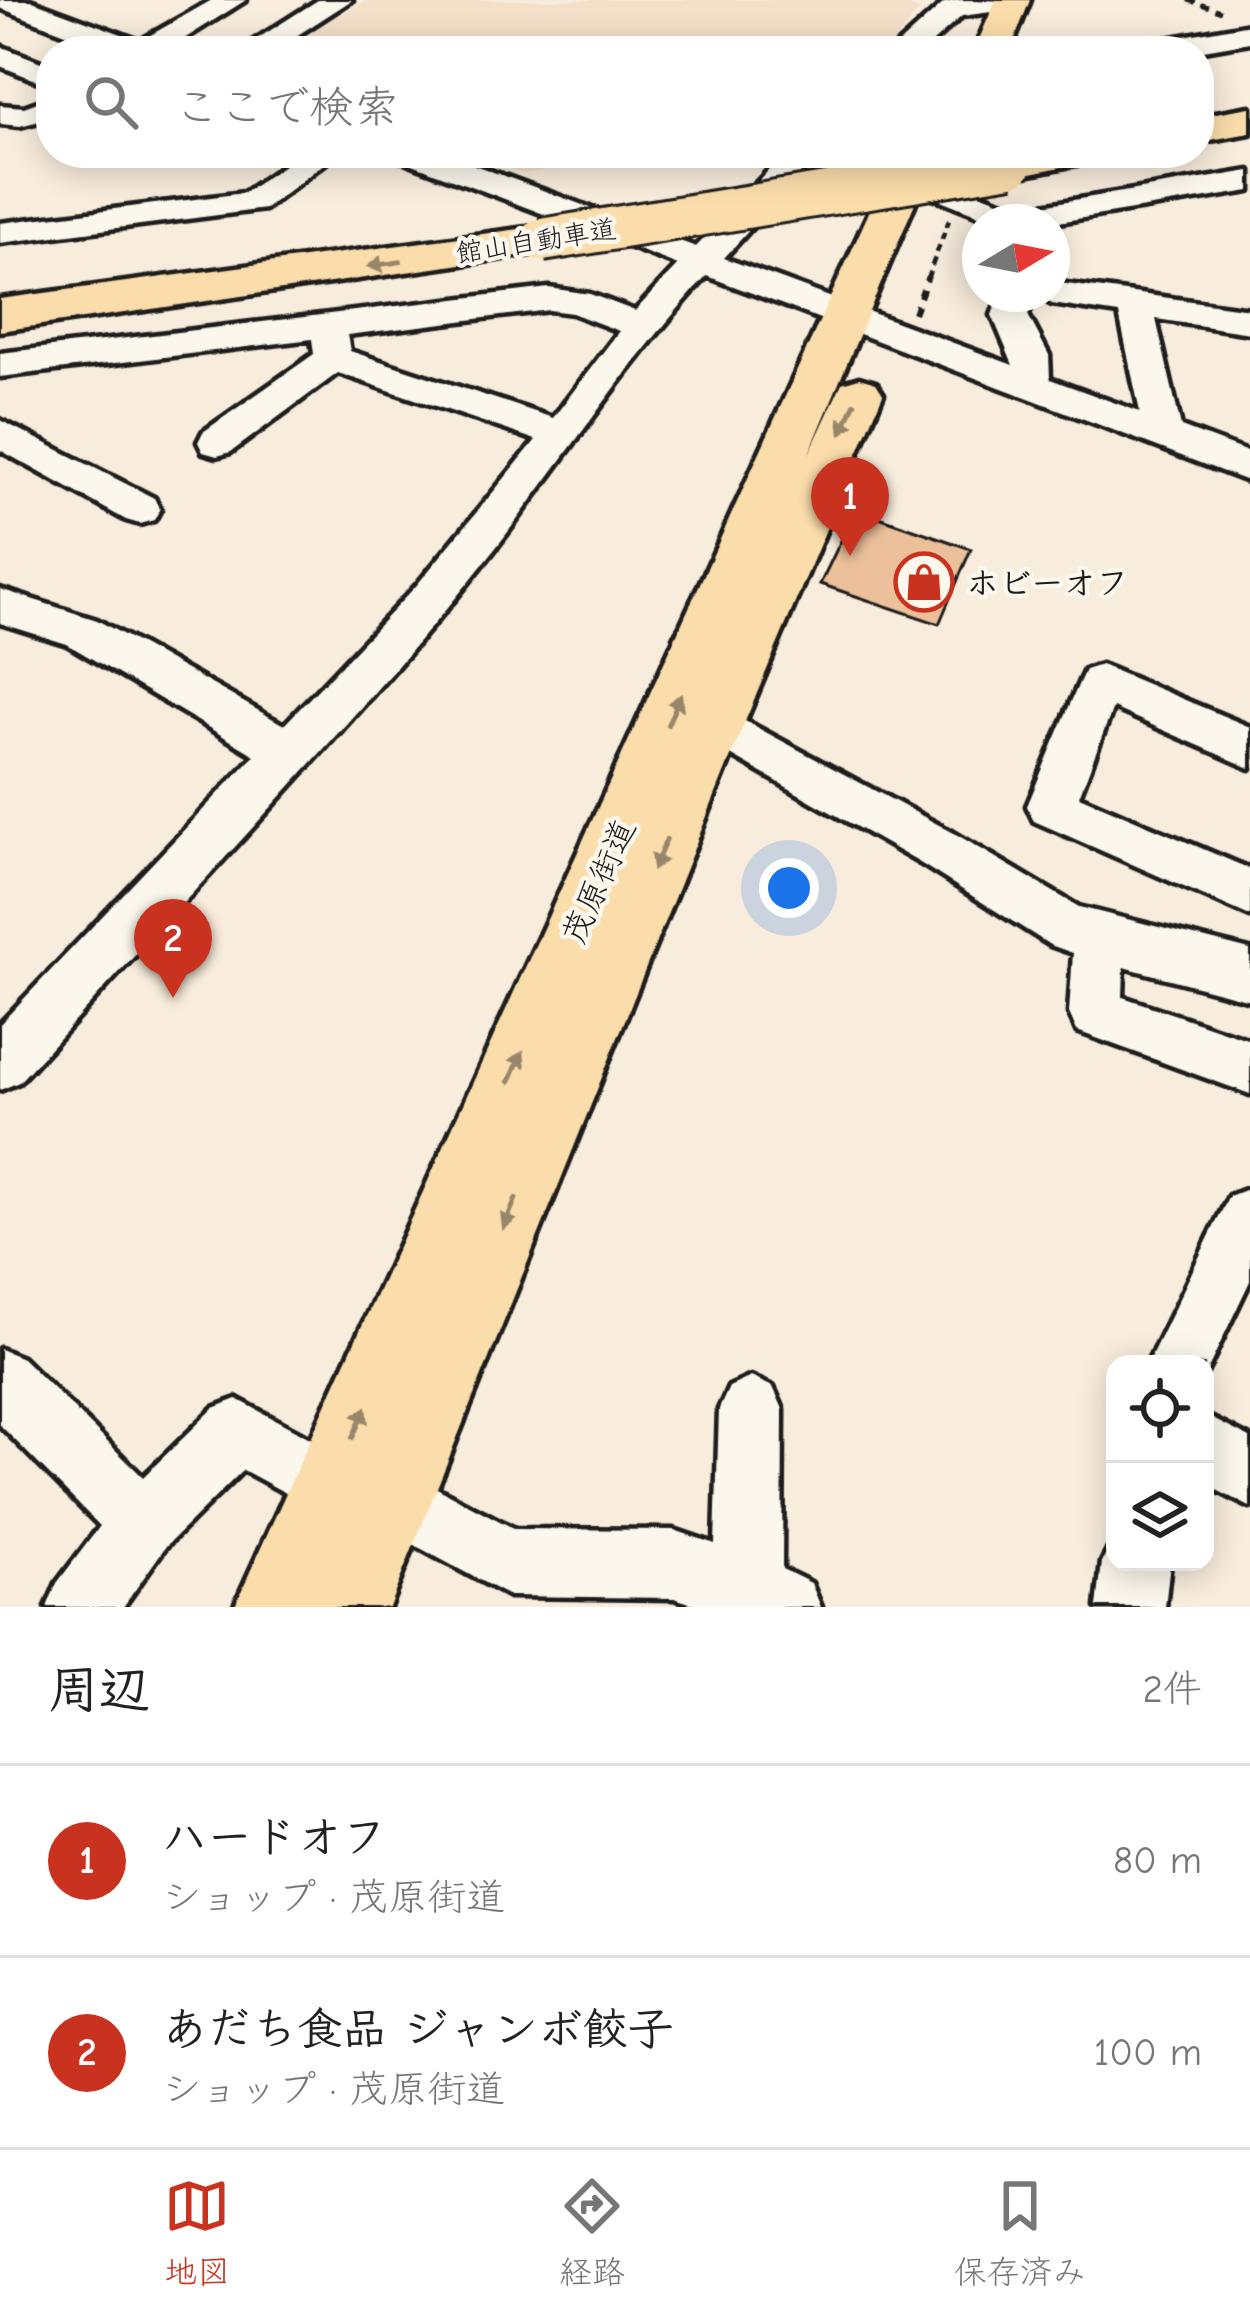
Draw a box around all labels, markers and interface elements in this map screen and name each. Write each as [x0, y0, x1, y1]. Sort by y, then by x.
search box [36, 36, 1214, 168]
icon: search [78, 69, 144, 135]
text: ここで検索 [174, 81, 399, 133]
north arrow [962, 204, 1070, 312]
street label: 館山自動車道 [454, 214, 619, 269]
one-way arrow [366, 255, 403, 274]
one-way arrow [838, 401, 857, 437]
pin: 1 [811, 457, 889, 556]
shop icon: ホビーオフ [893, 551, 955, 613]
place label: ホビーオフ [966, 564, 1129, 602]
one-way arrow [664, 692, 684, 727]
street label: 茂原街道 [555, 813, 643, 949]
one-way arrow [650, 836, 670, 871]
your location [759, 858, 819, 918]
pin: 2 [134, 899, 212, 998]
one-way arrow [507, 1049, 527, 1084]
one-way arrow [499, 1196, 519, 1231]
map controls [1106, 1355, 1214, 1571]
button: locate [1106, 1355, 1214, 1463]
one-way arrow [349, 1406, 369, 1441]
button: layers [1106, 1463, 1214, 1571]
text: 周辺 [48, 1661, 150, 1720]
text: 2件 [1143, 1667, 1202, 1712]
text: ハードオフ [162, 1811, 387, 1863]
text: 1 [79, 1838, 95, 1883]
text: 80 m [1113, 1838, 1202, 1883]
text: ショップ · 茂原街道 [162, 1875, 505, 1920]
text: あだち食品 ジャンボ餃子 [162, 2003, 673, 2055]
text: 2 [77, 2030, 97, 2075]
text: 100 m [1094, 2030, 1202, 2075]
text: ショップ · 茂原街道 [162, 2067, 505, 2112]
tab: 地図 [164, 2173, 230, 2293]
tab: 経路 [559, 2173, 625, 2293]
tab: 保存済み [954, 2173, 1086, 2293]

